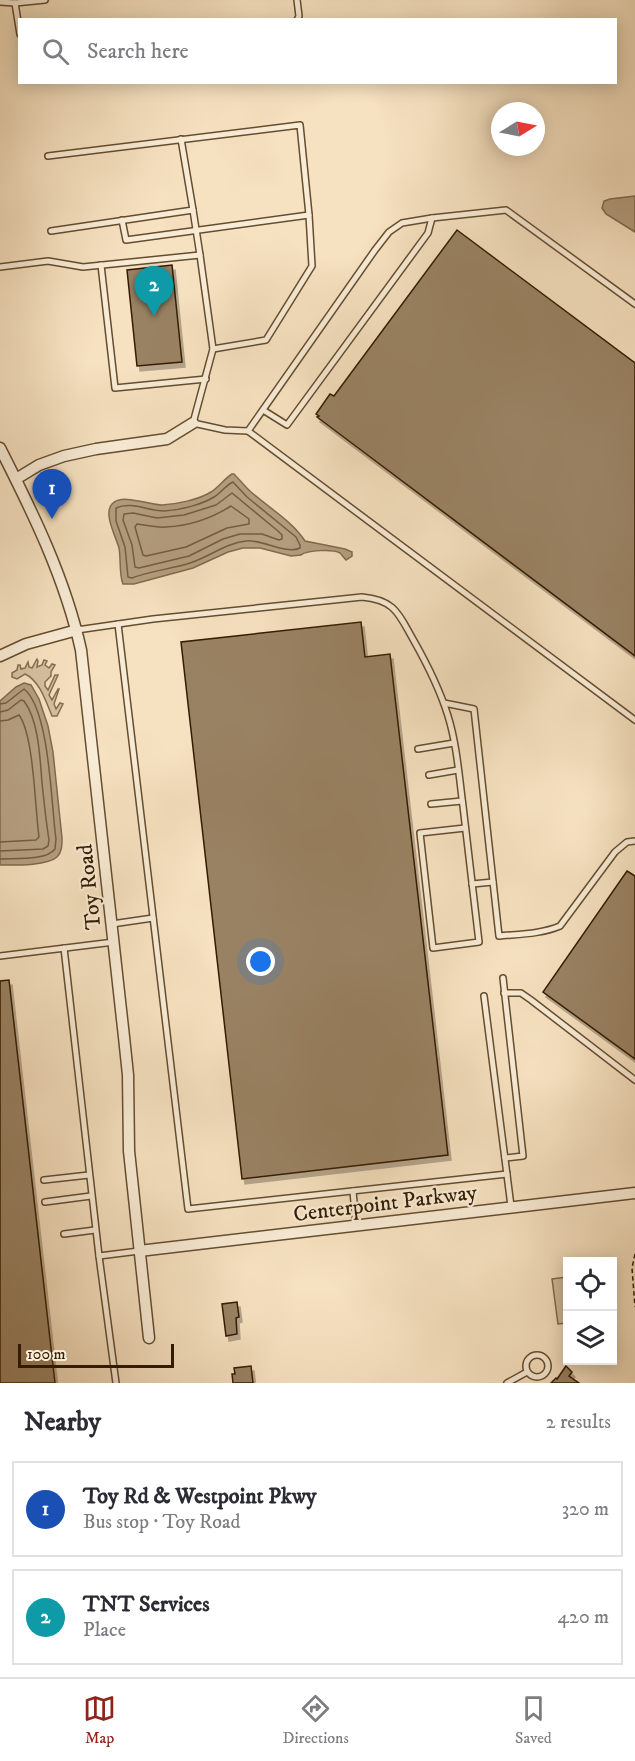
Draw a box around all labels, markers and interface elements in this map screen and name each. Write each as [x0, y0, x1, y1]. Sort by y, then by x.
search box [18, 18, 617, 84]
icon: search [39, 35, 72, 68]
text: Search here [87, 38, 189, 65]
north arrow [491, 102, 545, 156]
pin: 2 [134, 266, 174, 316]
pin: 1 [32, 470, 72, 519]
street label: Toy Road [72, 843, 107, 931]
your location [246, 947, 275, 976]
street label: Centerpoint Parkway [292, 1179, 479, 1228]
map controls [563, 1257, 617, 1365]
button: locate [563, 1257, 617, 1311]
button: layers [563, 1311, 617, 1365]
scale bar [18, 1341, 174, 1368]
text: 100 m [27, 1344, 66, 1364]
text: Nearby [24, 1406, 101, 1439]
text: 2 results [546, 1410, 611, 1435]
text: Toy Rd & Westpoint Pkwy [83, 1483, 316, 1510]
text: 1 [42, 1497, 49, 1522]
text: 320 m [562, 1497, 609, 1522]
text: Bus stop · Toy Road [83, 1510, 240, 1535]
text: TNT Services [83, 1591, 210, 1618]
text: 2 [41, 1605, 50, 1630]
text: 420 m [558, 1605, 609, 1630]
text: Place [83, 1618, 126, 1643]
tab: Map [83, 1692, 116, 1748]
tab: Directions [282, 1692, 349, 1748]
tab: Saved [515, 1692, 552, 1748]

